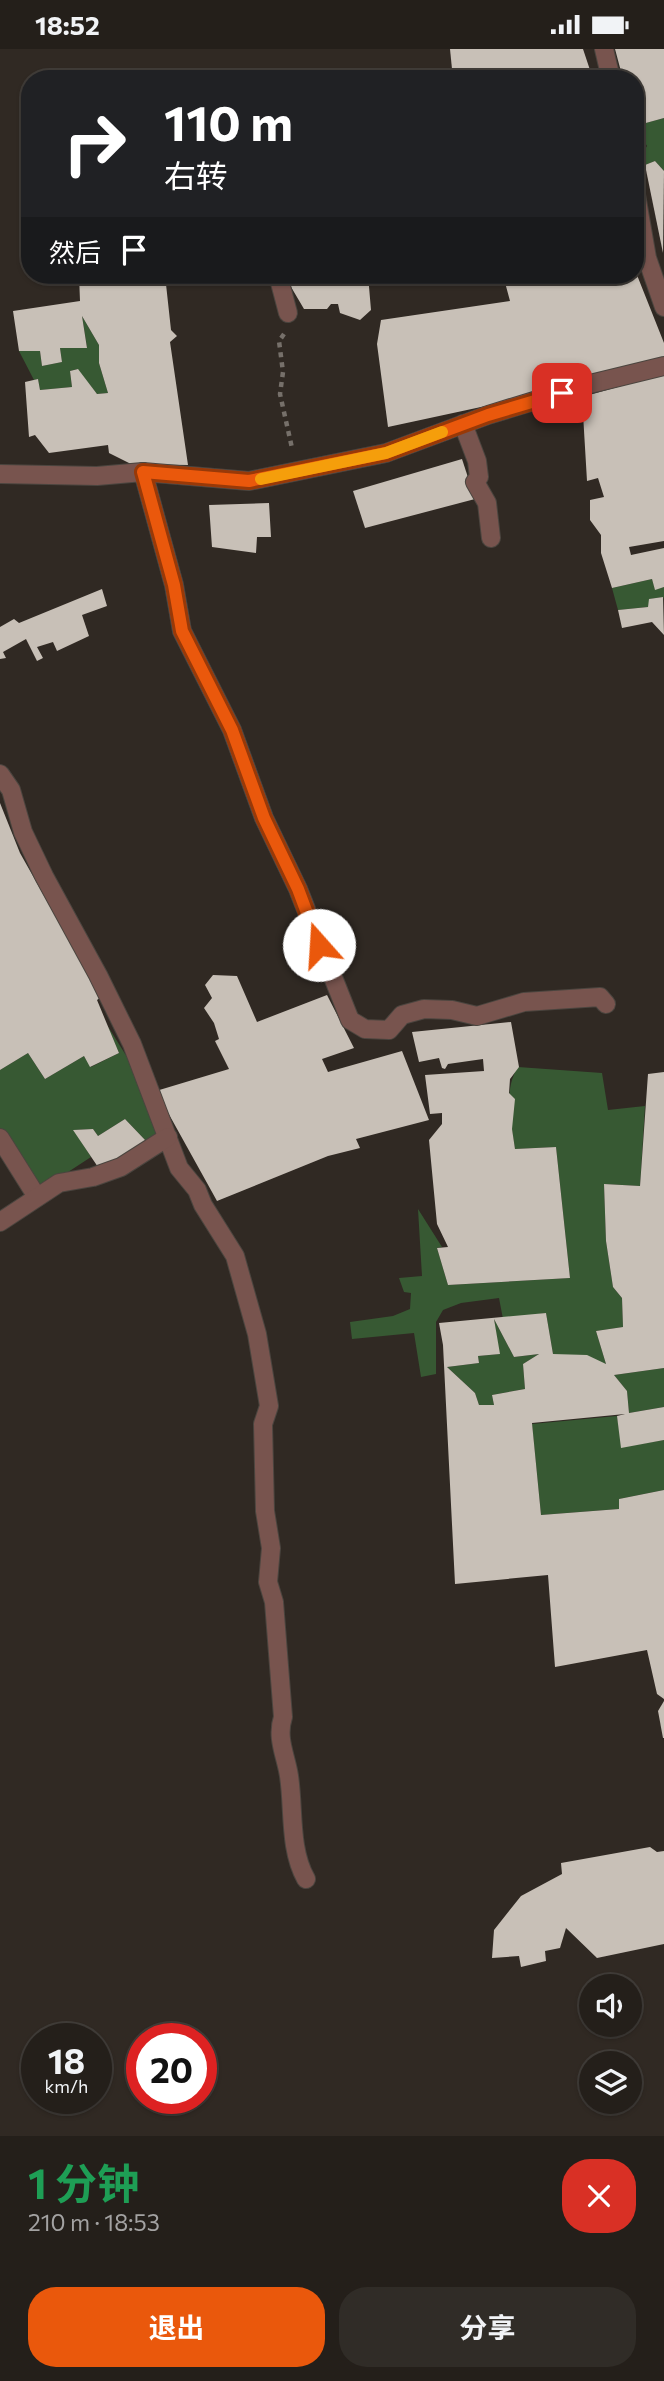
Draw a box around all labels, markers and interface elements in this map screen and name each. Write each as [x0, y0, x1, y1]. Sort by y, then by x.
text: 18:52 [35, 9, 100, 40]
text: 110 m [164, 91, 293, 151]
icon: right [49, 98, 140, 189]
text: 右转 [164, 155, 228, 195]
icon: arrive [115, 231, 153, 269]
text: 然后 [49, 236, 101, 267]
pin [532, 363, 592, 423]
icon: arrive [543, 374, 581, 412]
position arrow [282, 908, 356, 982]
map controls [579, 1974, 642, 2114]
button: sound [579, 1974, 642, 2037]
speed limit sign: 20 [126, 2023, 217, 2114]
text: 18 [48, 2038, 85, 2081]
button: layers [579, 2051, 642, 2114]
text: km/h [45, 2075, 88, 2097]
text: 1 分钟 [28, 2156, 139, 2208]
button: close [562, 2159, 636, 2233]
text: 210 m · 18:53 [28, 2208, 160, 2236]
button: 退出 [28, 2287, 325, 2367]
button: 分享 [339, 2287, 636, 2367]

